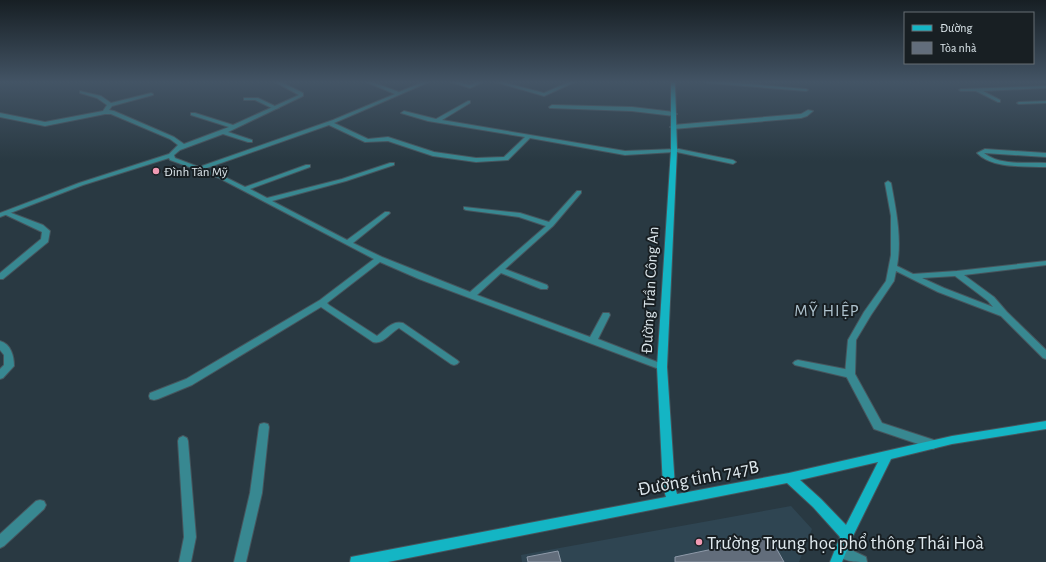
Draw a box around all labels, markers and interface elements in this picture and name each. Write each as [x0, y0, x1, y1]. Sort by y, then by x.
legend [904, 12, 1034, 64]
text: Đường [940, 22, 973, 34]
text: Tòa nhà [940, 42, 977, 54]
marker: Đình Tân Mỹ [151, 166, 161, 176]
place label: Đình Tân Mỹ [164, 166, 228, 179]
street label: Đường Trần Công An [639, 226, 661, 354]
district label: MỸ HIỆP [794, 301, 860, 319]
street label: Đường tỉnh 747B [636, 457, 761, 500]
place label: Trường Trung học phổ thông Thái Hoà [707, 533, 984, 553]
marker: Trường Trung học phổ thông Thái Hoà [694, 537, 704, 547]

